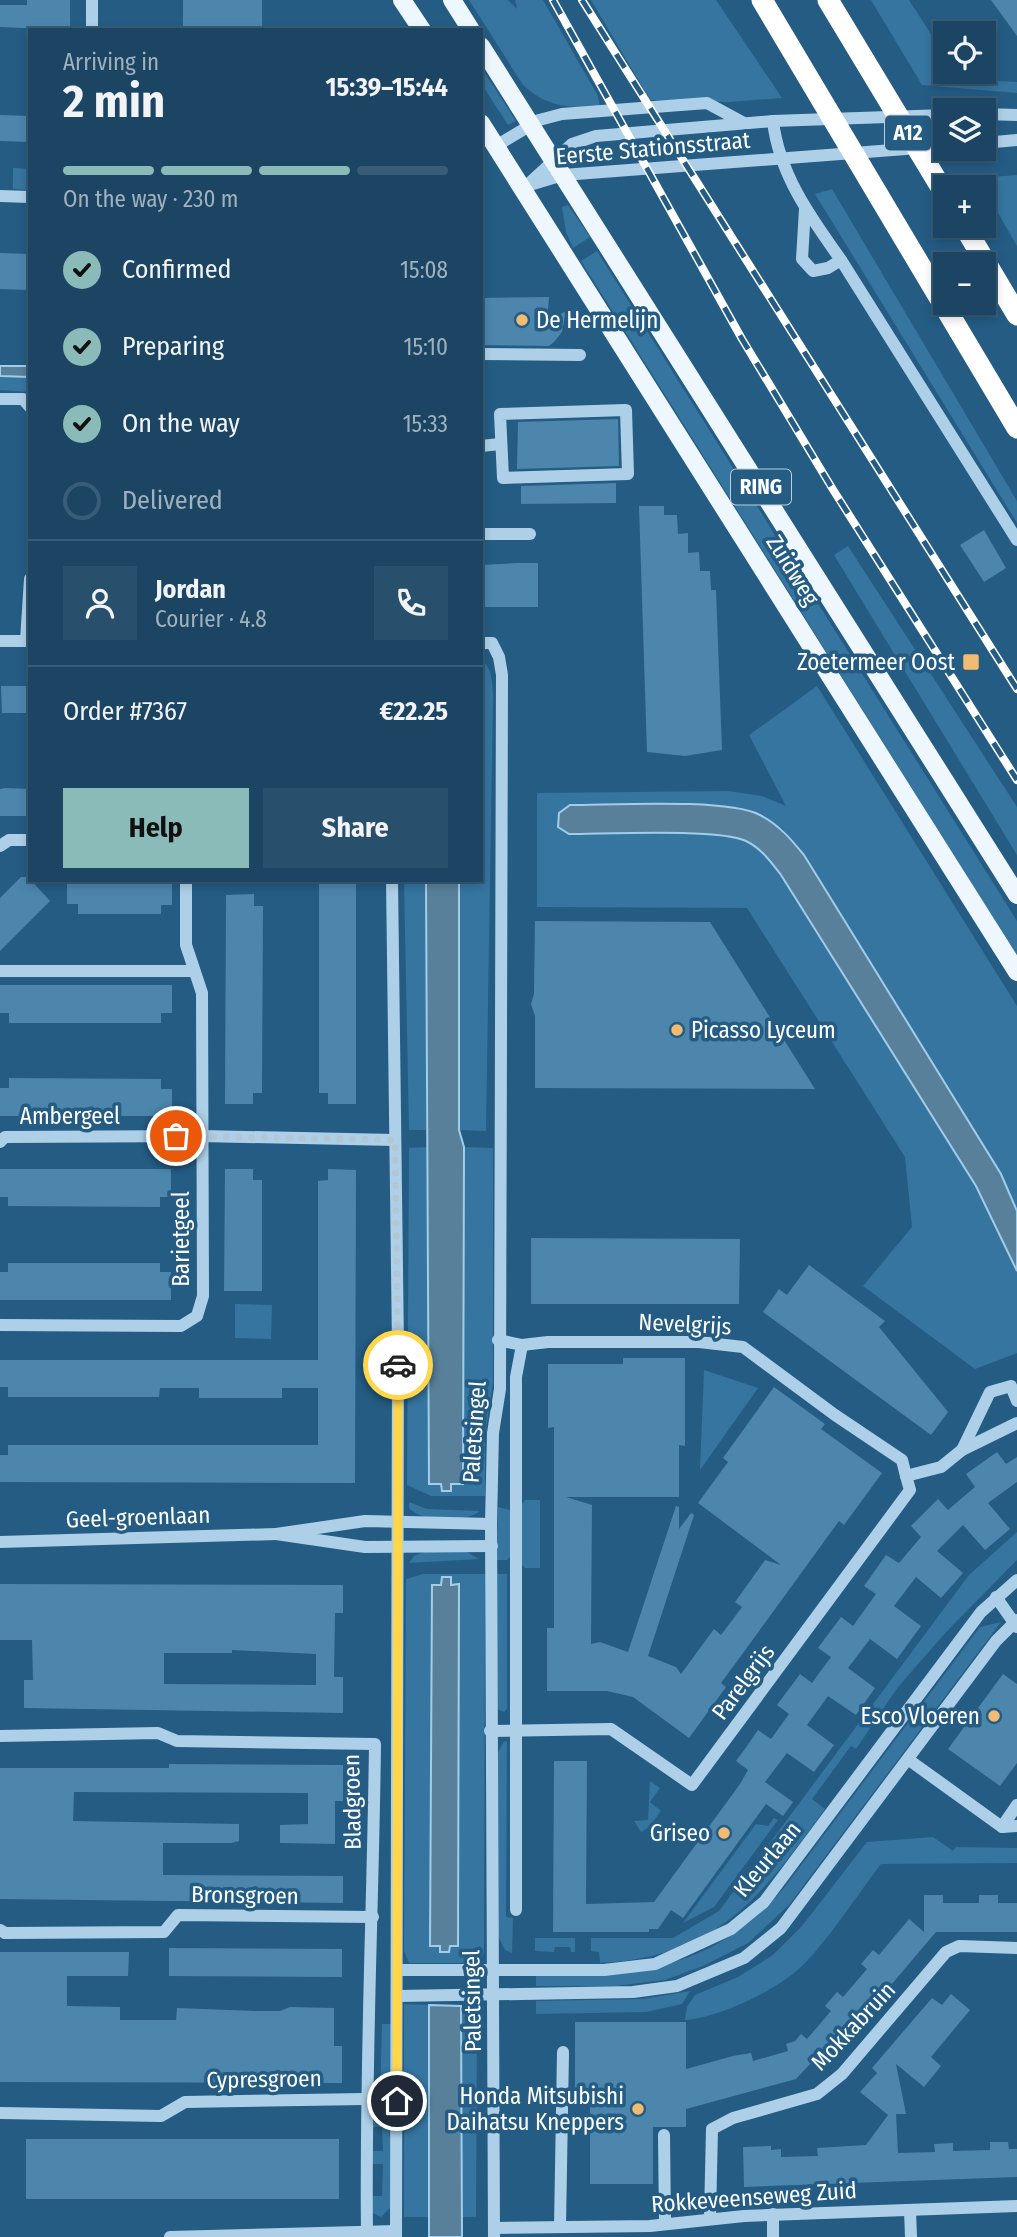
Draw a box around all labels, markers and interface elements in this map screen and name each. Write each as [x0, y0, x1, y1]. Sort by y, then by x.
map controls [933, 21, 996, 315]
button: locate [933, 21, 996, 84]
text: Arriving in [63, 48, 159, 76]
text: 15:39–15:44 [326, 72, 448, 103]
text: 2 min [63, 74, 165, 129]
button: layers [933, 98, 996, 161]
road number: A12 [885, 116, 931, 150]
street label: Eerste Stationsstraat [555, 126, 752, 170]
button: + [933, 175, 996, 238]
text: On the way · 230 m [63, 185, 239, 213]
icon: check [63, 251, 101, 289]
button: − [933, 252, 996, 315]
text: Confirmed [122, 254, 232, 285]
text: 15:08 [400, 256, 448, 284]
place label: De Hermelijn [536, 306, 658, 334]
marker: De Hermelijn [514, 312, 530, 328]
icon: check [63, 328, 101, 366]
text: Preparing [122, 331, 224, 362]
text: 15:10 [404, 333, 448, 361]
icon: check [63, 405, 101, 443]
text: On the way [122, 408, 240, 439]
text: 15:33 [403, 410, 448, 438]
road number: RING [731, 470, 791, 504]
text: Delivered [122, 485, 223, 516]
street label: Zuidweg [761, 530, 826, 611]
button: person [63, 566, 137, 640]
button: phone [374, 566, 448, 640]
text: Jordan [155, 574, 226, 605]
text: Courier · 4.8 [155, 605, 267, 633]
place label: Zoetermeer Oost [797, 648, 955, 676]
marker: Zoetermeer Oost [961, 652, 981, 672]
text: Order #7367 [63, 696, 187, 727]
text: €22.25 [379, 696, 448, 727]
button: Help [63, 788, 249, 868]
button: Share [263, 788, 448, 868]
place label: Picasso Lyceum [691, 1016, 836, 1044]
marker: Picasso Lyceum [669, 1022, 685, 1038]
street label: Ambergeel [20, 1102, 120, 1130]
pin [146, 1106, 206, 1166]
icon: bag [157, 1117, 195, 1155]
street label: Barietgeel [167, 1191, 195, 1287]
street label: Nevelgrijs [638, 1308, 732, 1340]
courier [363, 1330, 433, 1400]
icon: car [379, 1346, 417, 1384]
street label: Paletsingel [456, 1380, 492, 1484]
street label: Geel-groenlaan [65, 1500, 211, 1534]
street label: Parelgrijs [706, 1639, 781, 1725]
place label: Esco Vloeren [861, 1702, 980, 1730]
marker: Esco Vloeren [986, 1708, 1002, 1724]
street label: Bladgroen [337, 1754, 367, 1850]
street label: Kleurlaan [727, 1816, 807, 1902]
place label: Griseo [650, 1819, 710, 1847]
marker: Griseo [716, 1825, 732, 1841]
street label: Bronsgroen [191, 1880, 299, 1910]
street label: Paletsingel [457, 1950, 487, 2052]
street label: Mokkabruin [805, 1976, 901, 2076]
street label: Cypresgroen [206, 2064, 322, 2094]
pin [367, 2071, 427, 2131]
icon: home [378, 2082, 416, 2120]
place label: Honda Mitsubishi Daihatsu Kneppers [447, 2082, 624, 2136]
marker: Honda Mitsubishi Daihatsu Kneppers [630, 2101, 646, 2117]
street label: Rokkeveenseweg Zuid [650, 2176, 858, 2218]

